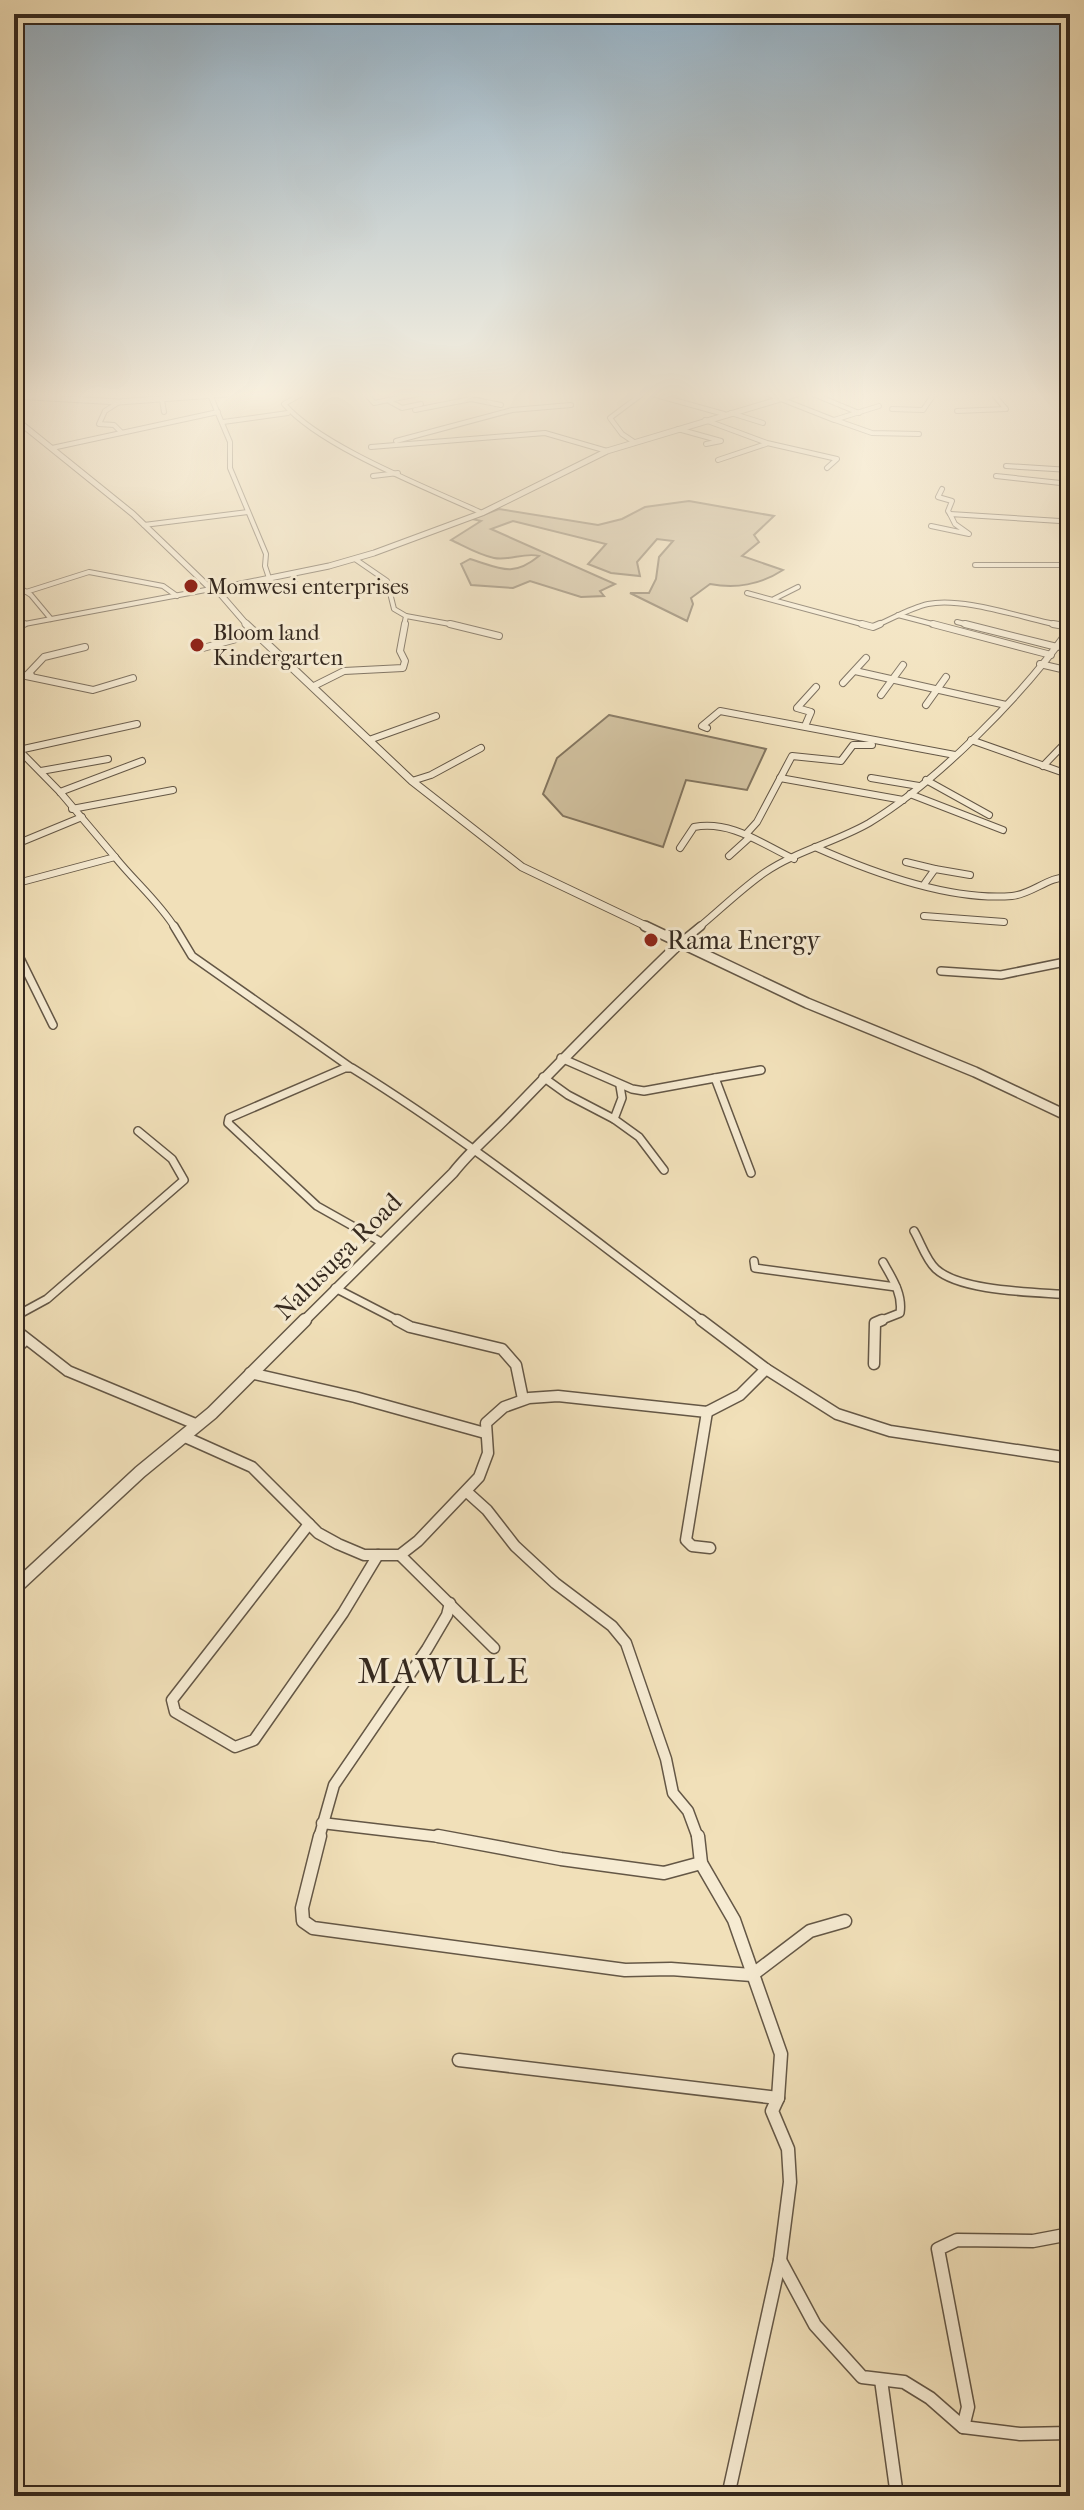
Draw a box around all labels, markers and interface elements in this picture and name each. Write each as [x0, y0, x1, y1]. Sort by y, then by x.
place label: Momwesi enterprises [207, 574, 409, 600]
marker: Momwesi enterprises [182, 577, 200, 595]
place label: Bloom land Kindergarten [213, 620, 343, 671]
marker: Bloom land Kindergarten [188, 636, 206, 654]
place label: Rama Energy [667, 925, 821, 956]
marker: Rama Energy [642, 931, 660, 949]
street label: Nalusuga Road [268, 1186, 409, 1326]
district label: MAWULE [358, 1650, 530, 1692]

